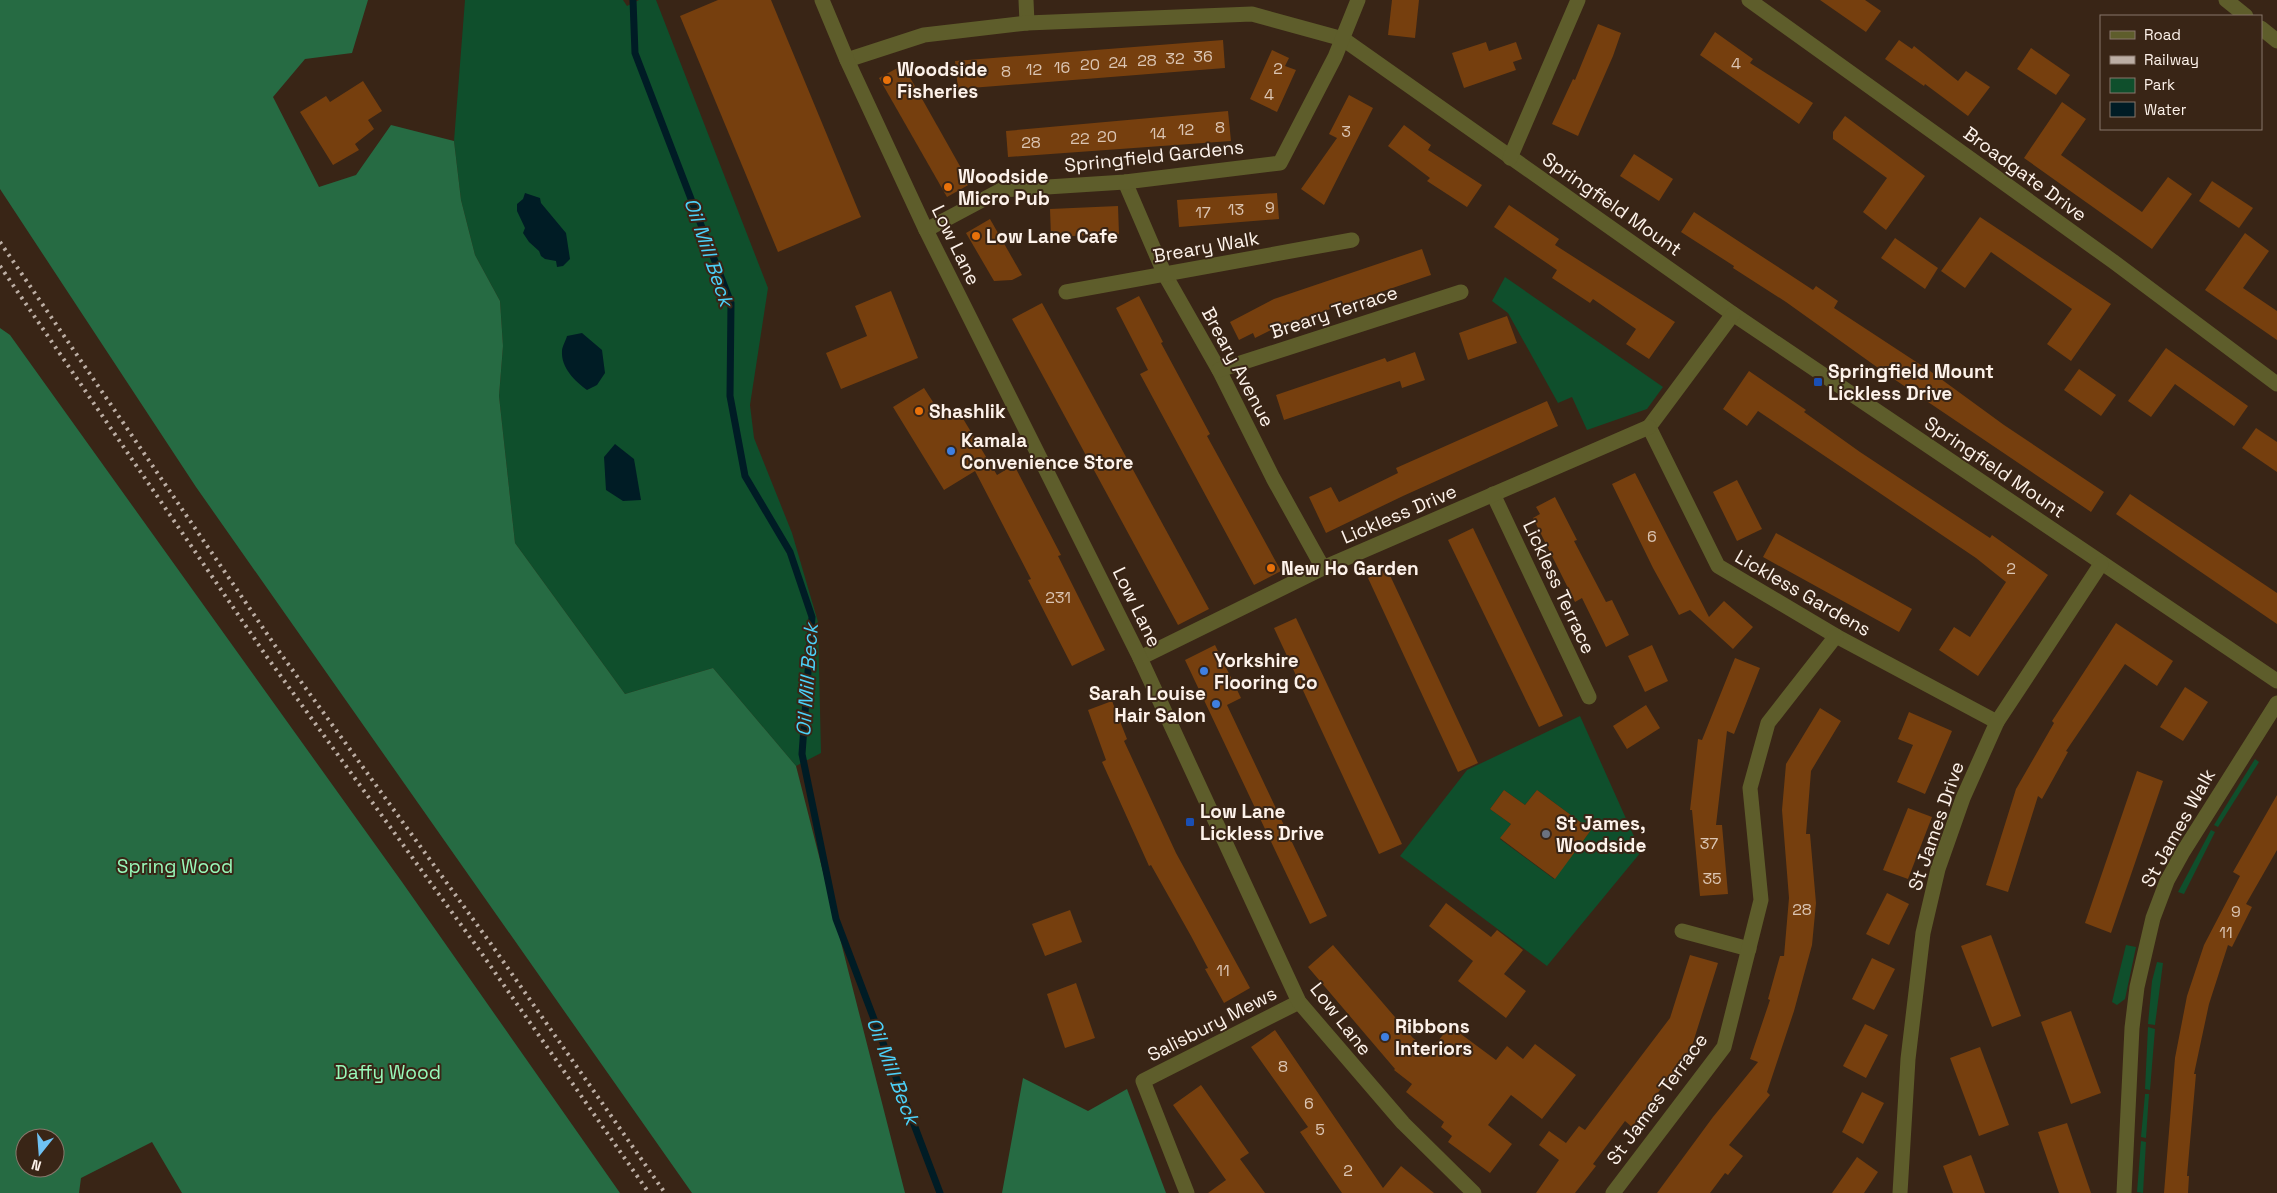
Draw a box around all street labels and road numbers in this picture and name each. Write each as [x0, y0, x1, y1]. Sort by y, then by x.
street label: Broadgate Drive [1958, 121, 2092, 227]
street label: Springfield Gardens [1063, 134, 1245, 178]
street label: Springfield Mount [1537, 146, 1687, 262]
street label: Low Lane [926, 201, 986, 289]
street label: Breary Walk [1151, 225, 1261, 269]
street label: Breary Terrace [1267, 280, 1401, 344]
street label: Breary Avenue [1196, 303, 1280, 431]
street label: Springfield Mount [1920, 410, 2070, 524]
street label: Lickless Drive [1338, 478, 1460, 550]
street label: Lickless Terrace [1517, 516, 1601, 658]
street label: Lickless Gardens [1731, 544, 1875, 642]
street label: Low Lane [1107, 563, 1167, 651]
street label: St James Drive [1902, 758, 1970, 894]
street label: St James Walk [2135, 764, 2221, 892]
street label: Low Lane [1305, 977, 1377, 1061]
street label: Salisbury Mews [1143, 981, 1281, 1067]
street label: St James Terrace [1601, 1028, 1713, 1170]

